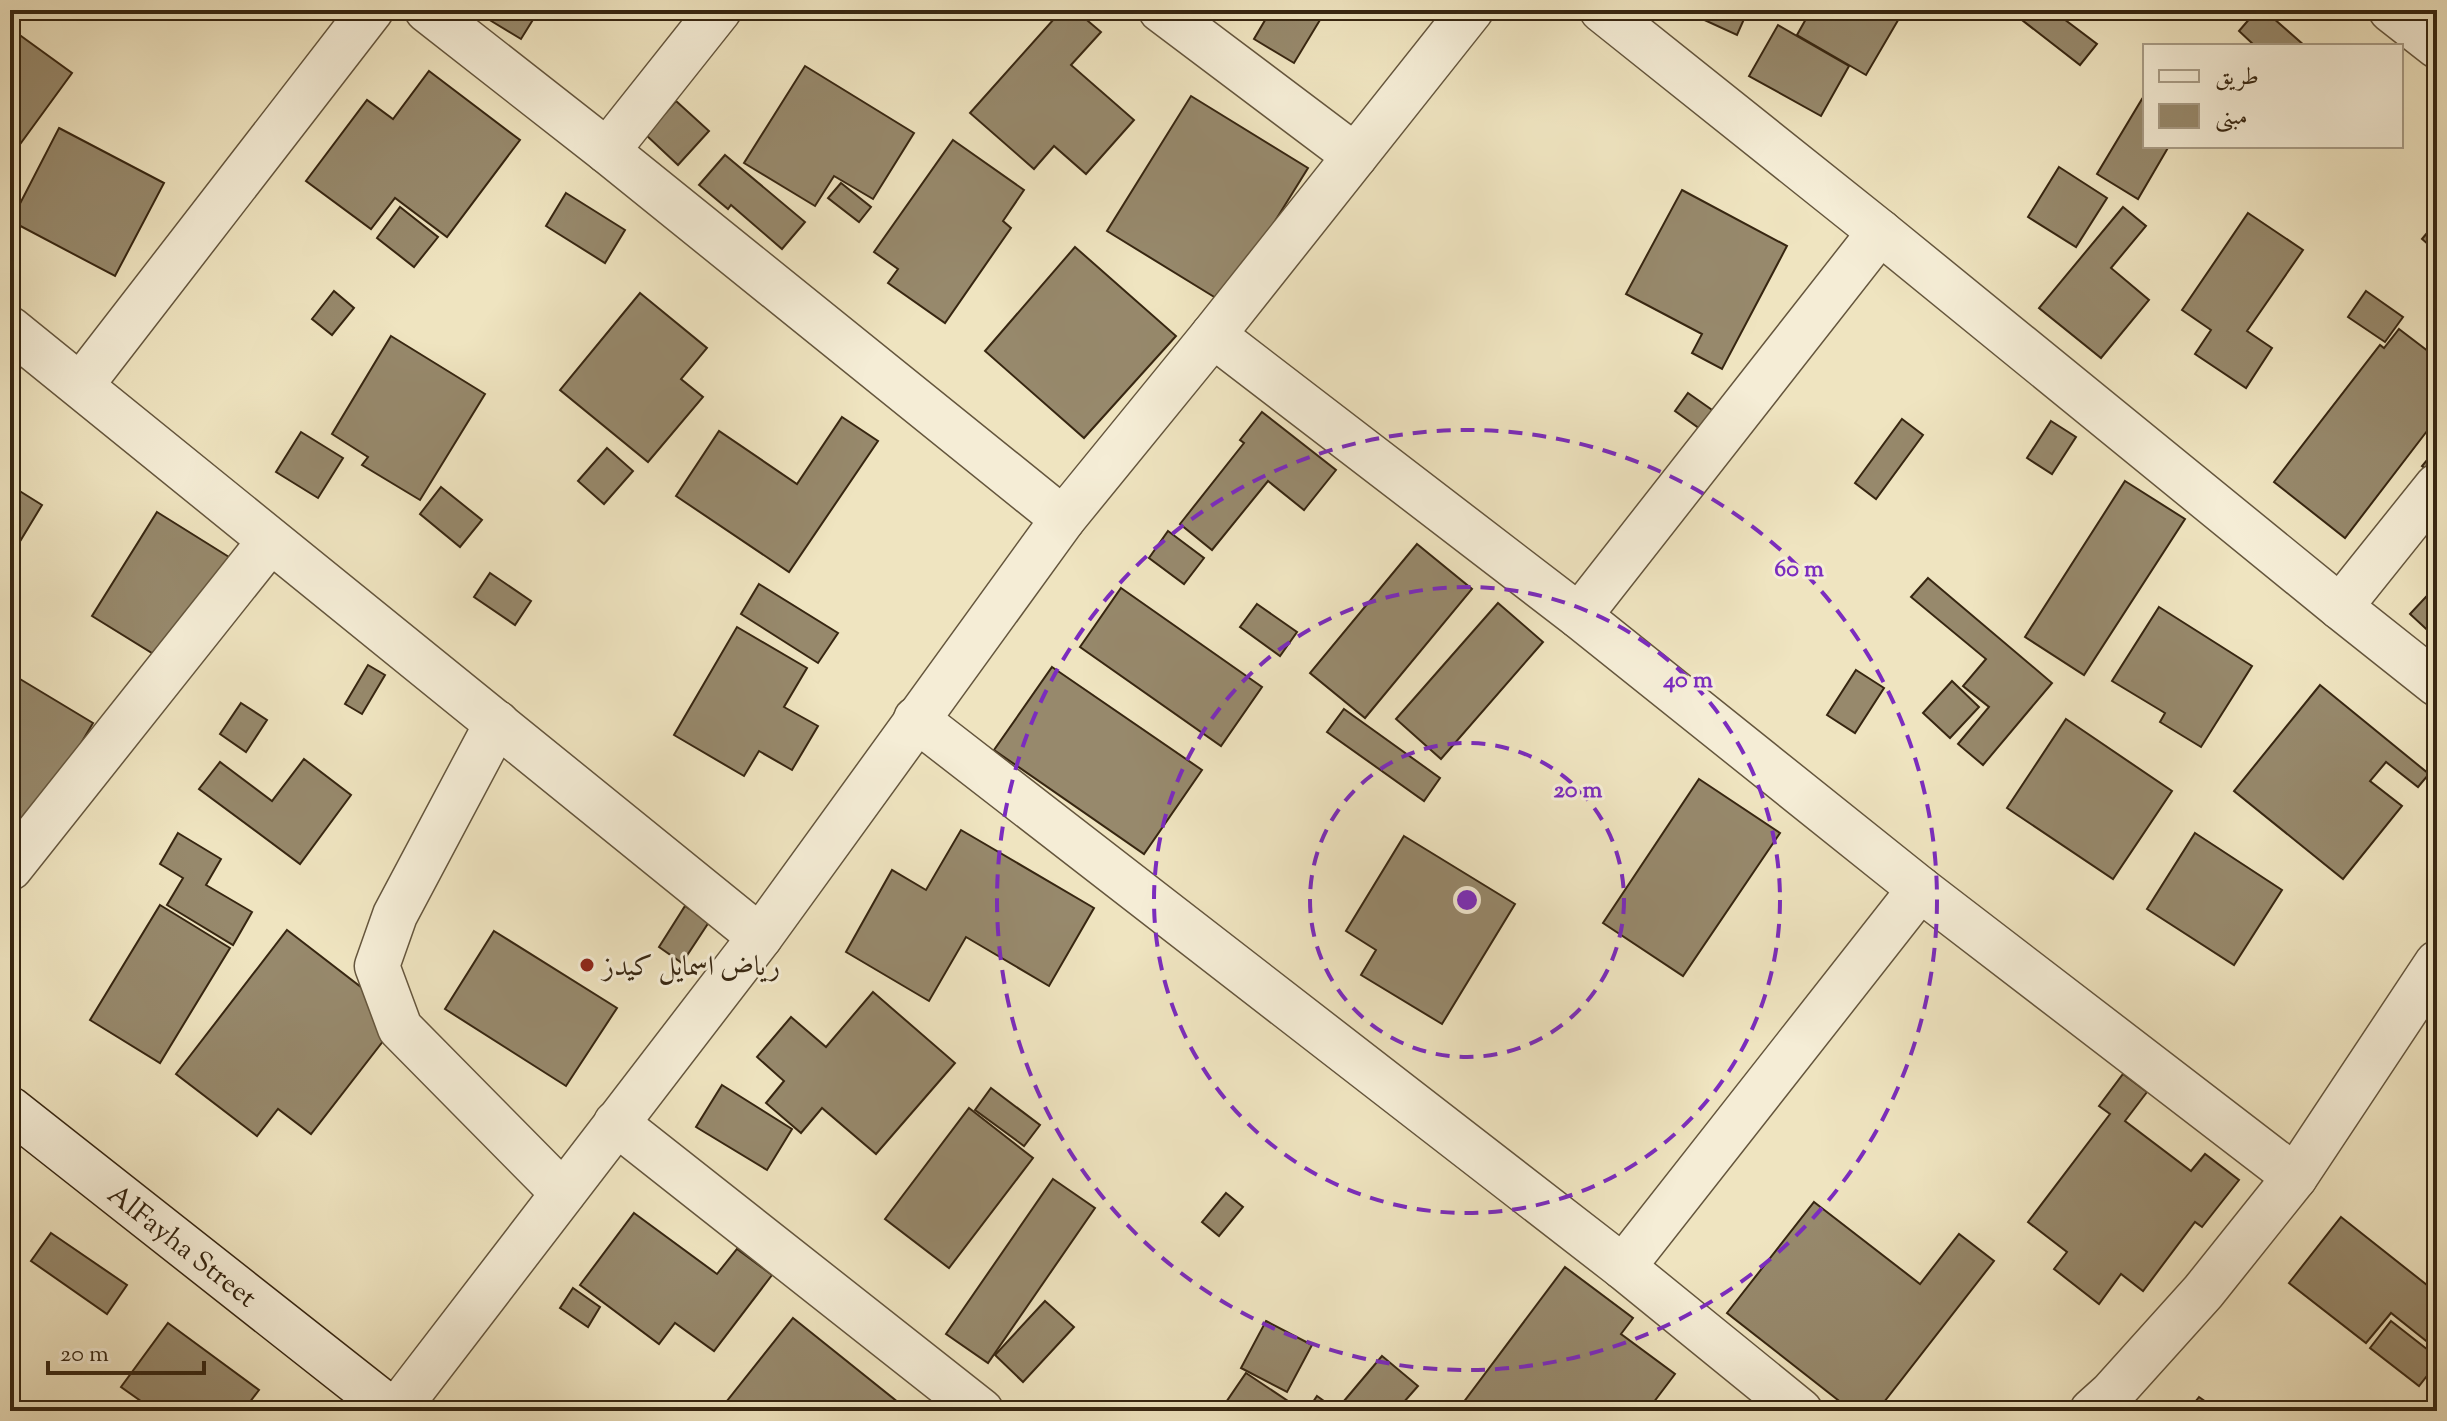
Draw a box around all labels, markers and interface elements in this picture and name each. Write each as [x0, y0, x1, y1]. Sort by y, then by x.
legend [2143, 44, 2403, 148]
text: طريق [2215, 61, 2259, 95]
text: مبنى [2215, 101, 2248, 135]
text: 60 m [1774, 553, 1824, 587]
text: 40 m [1662, 664, 1713, 698]
text: 20 m [1554, 774, 1603, 808]
centre of rings [1453, 886, 1481, 914]
place label: رياض اسمايل كيدز [600, 948, 780, 988]
marker: رياض اسمايل كيدز [578, 956, 596, 974]
street label: AlFayha Street [98, 1176, 265, 1319]
scale bar [48, 1325, 204, 1375]
text: 20 m [60, 1338, 109, 1372]

